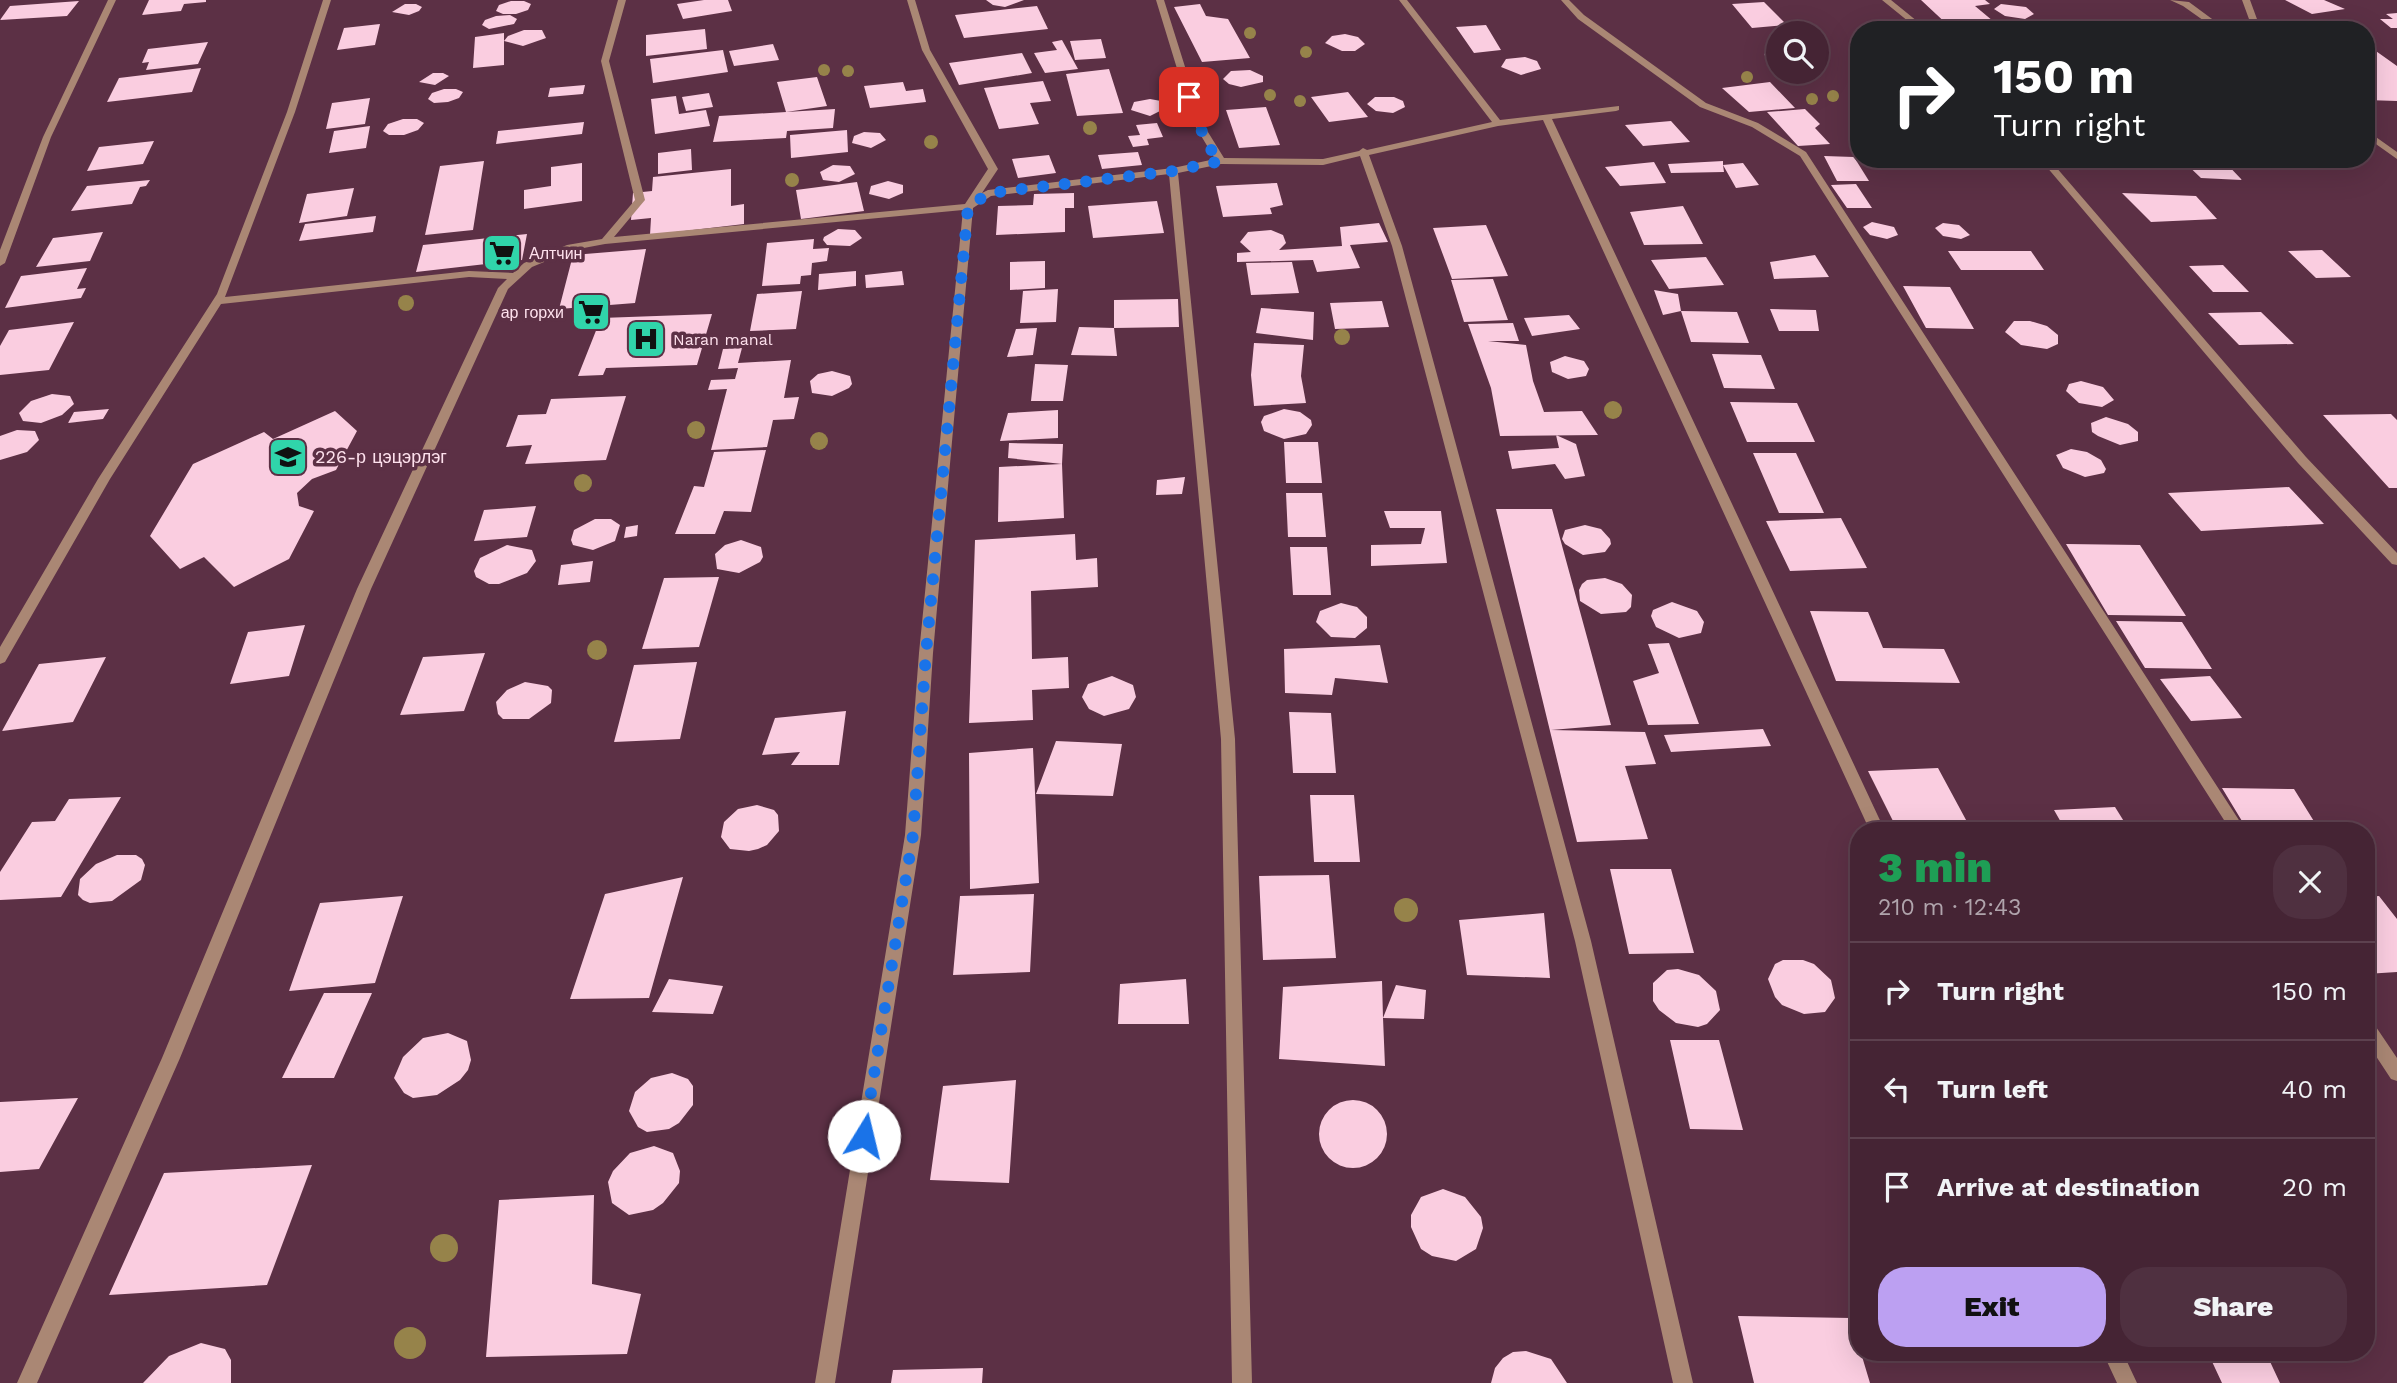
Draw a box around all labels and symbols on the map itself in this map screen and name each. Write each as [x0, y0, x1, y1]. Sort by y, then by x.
pin [1159, 67, 1219, 127]
supermarket icon: Алтчин [481, 232, 523, 274]
place label: Алтчин [529, 244, 582, 263]
supermarket icon: ар горхи [570, 291, 612, 333]
place label: ар горхи [501, 303, 564, 322]
hospital icon: Naran manal [625, 318, 667, 360]
place label: Naran manal [673, 330, 773, 349]
school or university icon: 226-р цэцэрлэг [267, 436, 309, 478]
place label: 226-р цэцэрлэг [315, 446, 447, 467]
position arrow [827, 1099, 901, 1173]

